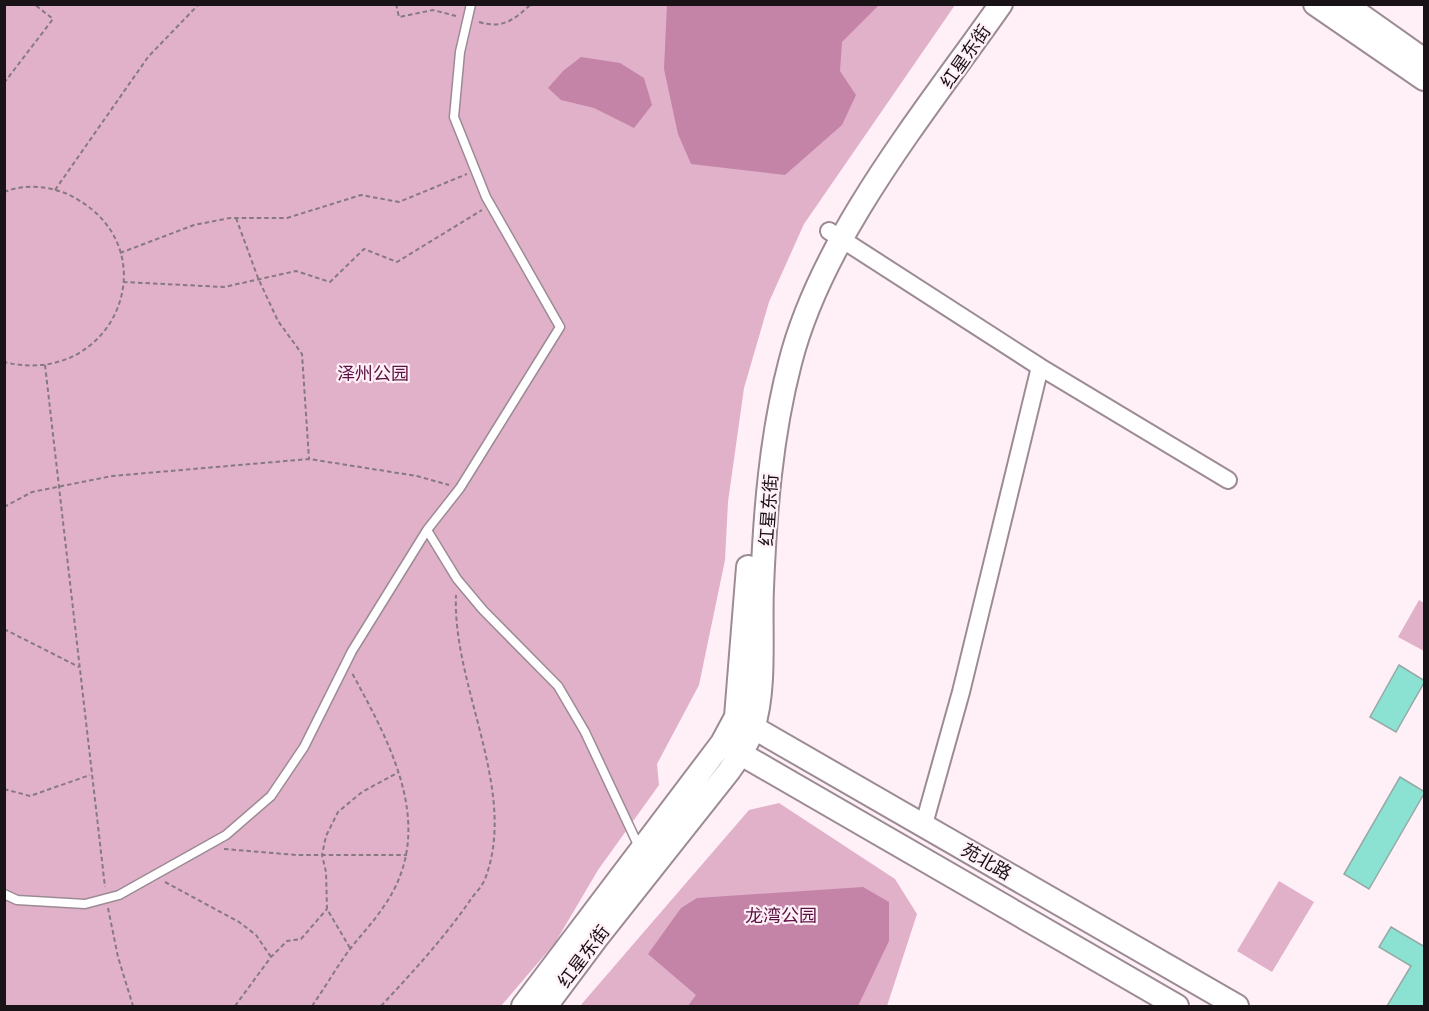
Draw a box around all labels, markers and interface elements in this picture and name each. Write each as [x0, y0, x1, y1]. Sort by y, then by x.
street label: 红星东街 [936, 21, 994, 91]
park label: 泽州公园 [337, 363, 409, 383]
street label: 红星东街 [756, 473, 780, 547]
street label: 苑北路 [959, 839, 1015, 883]
park label: 龙湾公园 [745, 905, 817, 925]
street label: 红星东街 [553, 921, 613, 991]

